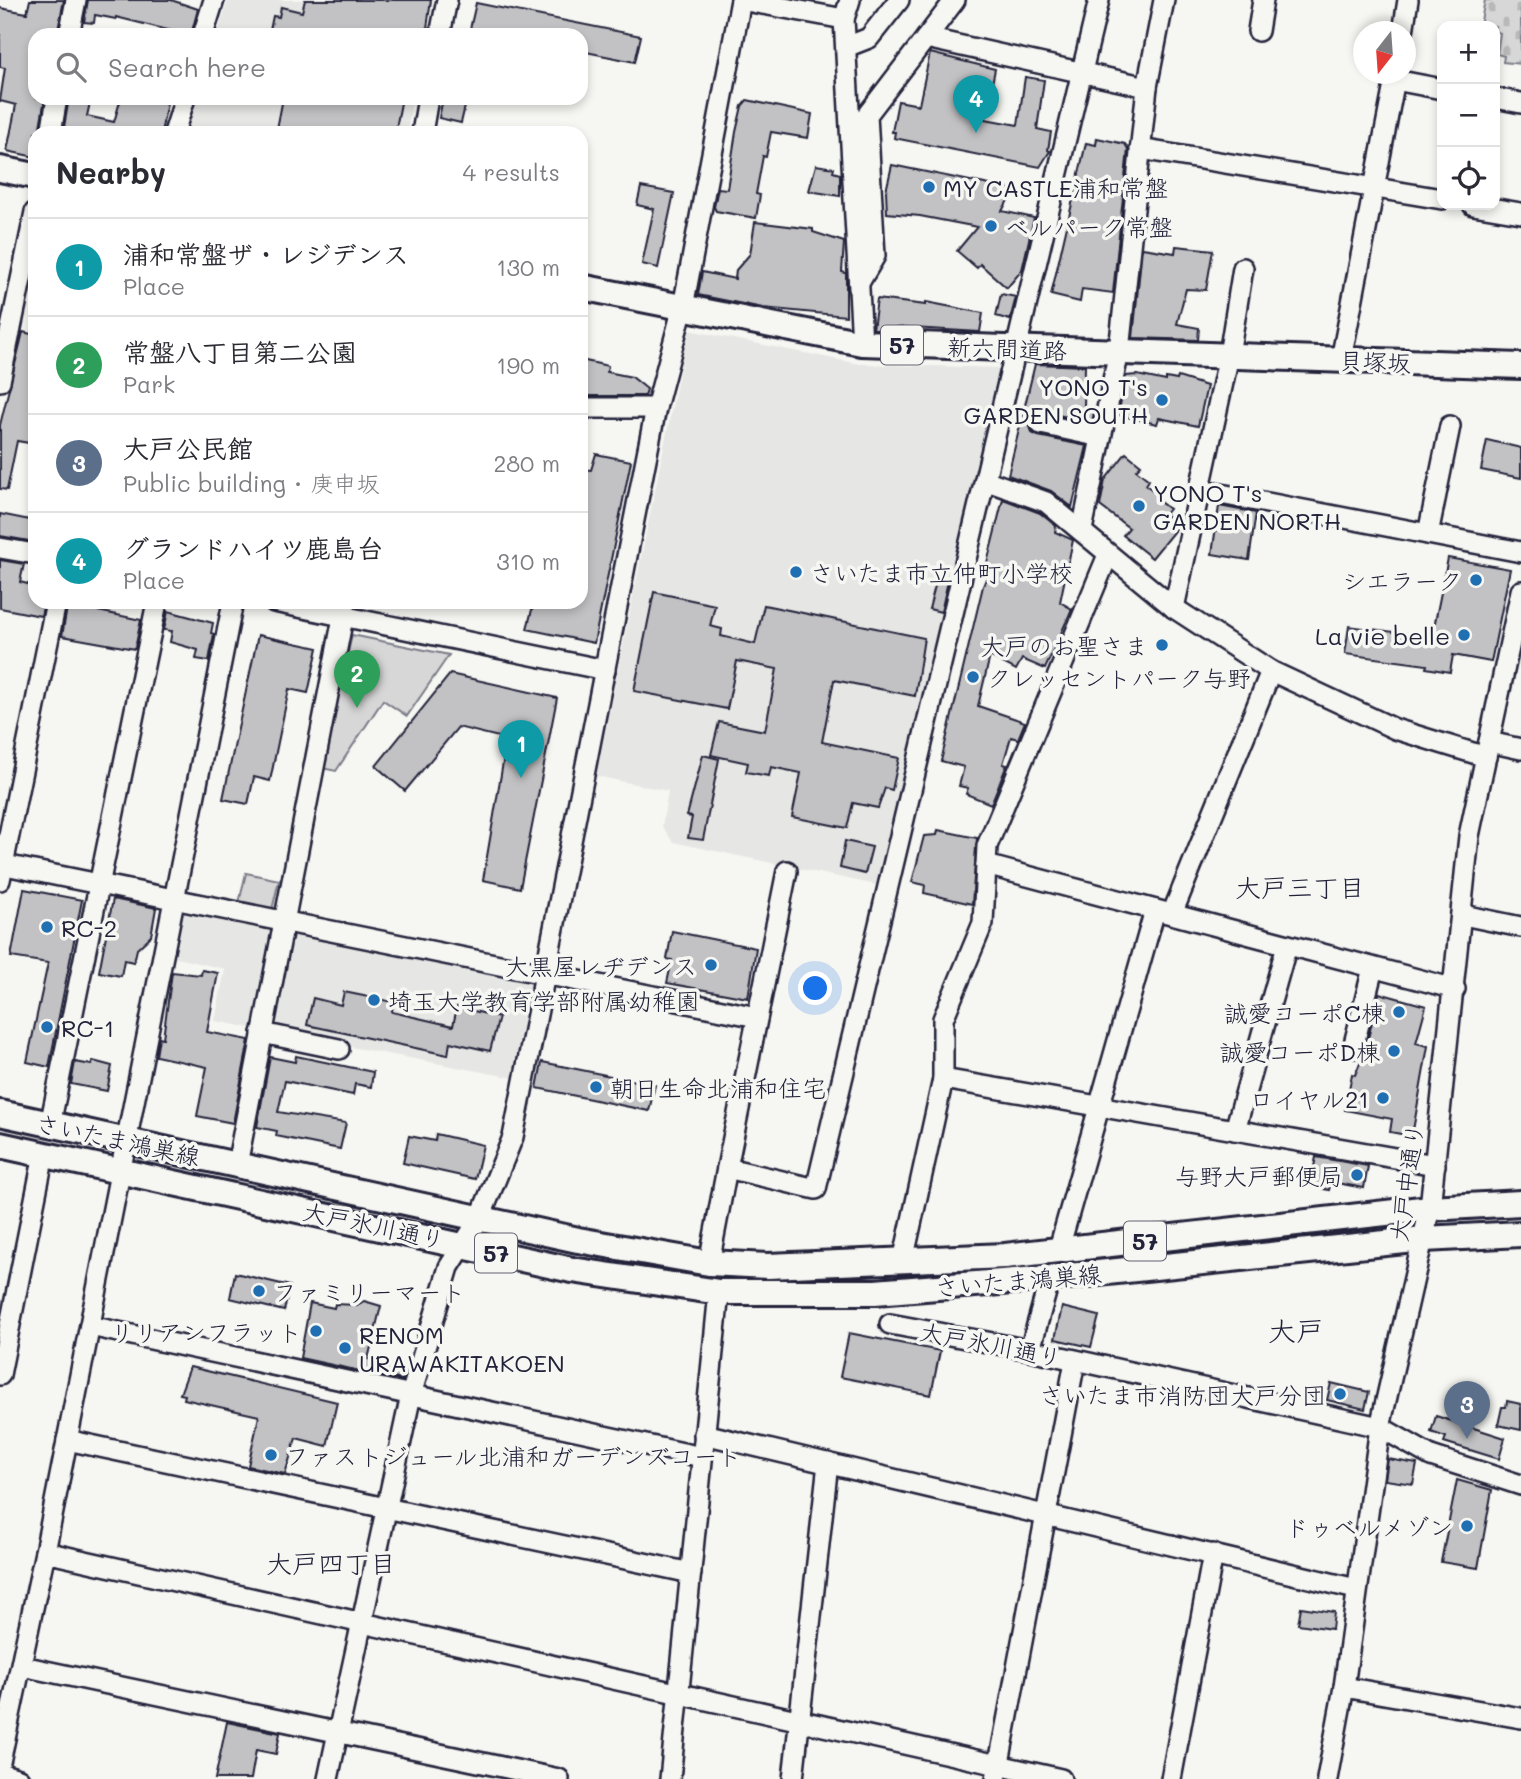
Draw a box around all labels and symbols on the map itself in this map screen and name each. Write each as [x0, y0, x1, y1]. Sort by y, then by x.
north arrow [1353, 21, 1416, 84]
pin: 4 [953, 75, 999, 133]
place label: MY CASTLE浦和常盤 [943, 172, 1169, 203]
marker: MY CASTLE浦和常盤 [921, 179, 937, 195]
place label: ベルパーク常盤 [1005, 211, 1173, 242]
marker: ベルパーク常盤 [983, 218, 999, 234]
road number: 57 [881, 326, 923, 364]
street label: 新六間道路 [946, 330, 1068, 366]
street label: 貝塚坂 [1338, 344, 1412, 378]
place label: YONO T's GARDEN SOUTH [964, 371, 1148, 430]
marker: YONO T's GARDEN SOUTH [1154, 392, 1170, 408]
place label: YONO T's GARDEN NORTH [1153, 477, 1341, 536]
marker: YONO T's GARDEN NORTH [1131, 498, 1147, 514]
place label: さいたま市立仲町小学校 [810, 557, 1073, 588]
marker: さいたま市立仲町小学校 [788, 564, 804, 580]
place label: シエラーク [1342, 565, 1462, 596]
marker: シエラーク [1468, 572, 1484, 588]
place label: La vie belle [1315, 620, 1450, 651]
marker: La vie belle [1456, 627, 1472, 643]
place label: 大戸のお聖さま [980, 630, 1148, 661]
marker: 大戸のお聖さま [1154, 637, 1170, 653]
pin: 2 [334, 650, 380, 708]
place label: クレッセントパーク与野 [987, 662, 1251, 693]
marker: クレッセントパーク与野 [965, 669, 981, 685]
pin: 1 [498, 720, 544, 778]
district label: 大戸三丁目 [1235, 870, 1365, 904]
place label: RC-2 [61, 912, 117, 943]
marker: RC-2 [39, 919, 55, 935]
place label: 大黒屋レヂデンス [505, 950, 697, 981]
marker: 大黒屋レヂデンス [703, 957, 719, 973]
your location [798, 971, 832, 1005]
place label: 埼玉大学教育学部附属幼稚園 [388, 985, 700, 1016]
marker: 埼玉大学教育学部附属幼稚園 [366, 992, 382, 1008]
place label: 誠愛コーポC棟 [1224, 997, 1385, 1028]
marker: 誠愛コーポC棟 [1391, 1004, 1407, 1020]
place label: RC-1 [61, 1012, 114, 1043]
marker: RC-1 [39, 1019, 55, 1035]
place label: 誠愛コーポD棟 [1220, 1036, 1380, 1067]
marker: 誠愛コーポD棟 [1386, 1043, 1402, 1059]
place label: 朝日生命北浦和住宅 [610, 1072, 826, 1103]
marker: 朝日生命北浦和住宅 [588, 1079, 604, 1095]
place label: ロイヤル21 [1249, 1083, 1369, 1114]
marker: ロイヤル21 [1375, 1090, 1391, 1106]
street label: さいたま鴻巣線 [33, 1106, 203, 1172]
street label: 大戸中通り [1382, 1120, 1430, 1244]
place label: 与野大戸郵便局 [1175, 1160, 1343, 1191]
marker: 与野大戸郵便局 [1349, 1167, 1365, 1183]
street label: 大戸氷川通り [300, 1195, 448, 1255]
road number: 57 [1124, 1222, 1166, 1260]
road number: 57 [475, 1234, 517, 1272]
street label: さいたま鴻巣線 [933, 1257, 1103, 1303]
place label: ファミリーマート [273, 1276, 465, 1307]
marker: ファミリーマート [251, 1283, 267, 1299]
district label: 大戸 [1268, 1312, 1324, 1348]
street label: 大戸氷川通り [917, 1315, 1065, 1373]
place label: リリアンフラット [110, 1316, 302, 1347]
place label: RENOM URAWAKITAKOEN [359, 1319, 565, 1378]
marker: リリアンフラット [308, 1323, 324, 1339]
marker: RENOM URAWAKITAKOEN [337, 1340, 353, 1356]
place label: さいたま市消防団大戸分団 [1039, 1379, 1326, 1410]
pin: 3 [1444, 1381, 1490, 1439]
marker: さいたま市消防団大戸分団 [1332, 1386, 1348, 1402]
place label: ファストジュール北浦和ガーデンズコート [285, 1440, 741, 1471]
marker: ファストジュール北浦和ガーデンズコート [263, 1447, 279, 1463]
place label: ドゥベルメゾン [1285, 1511, 1453, 1542]
marker: ドゥベルメゾン [1459, 1518, 1475, 1534]
district label: 大戸四丁目 [266, 1546, 396, 1580]

